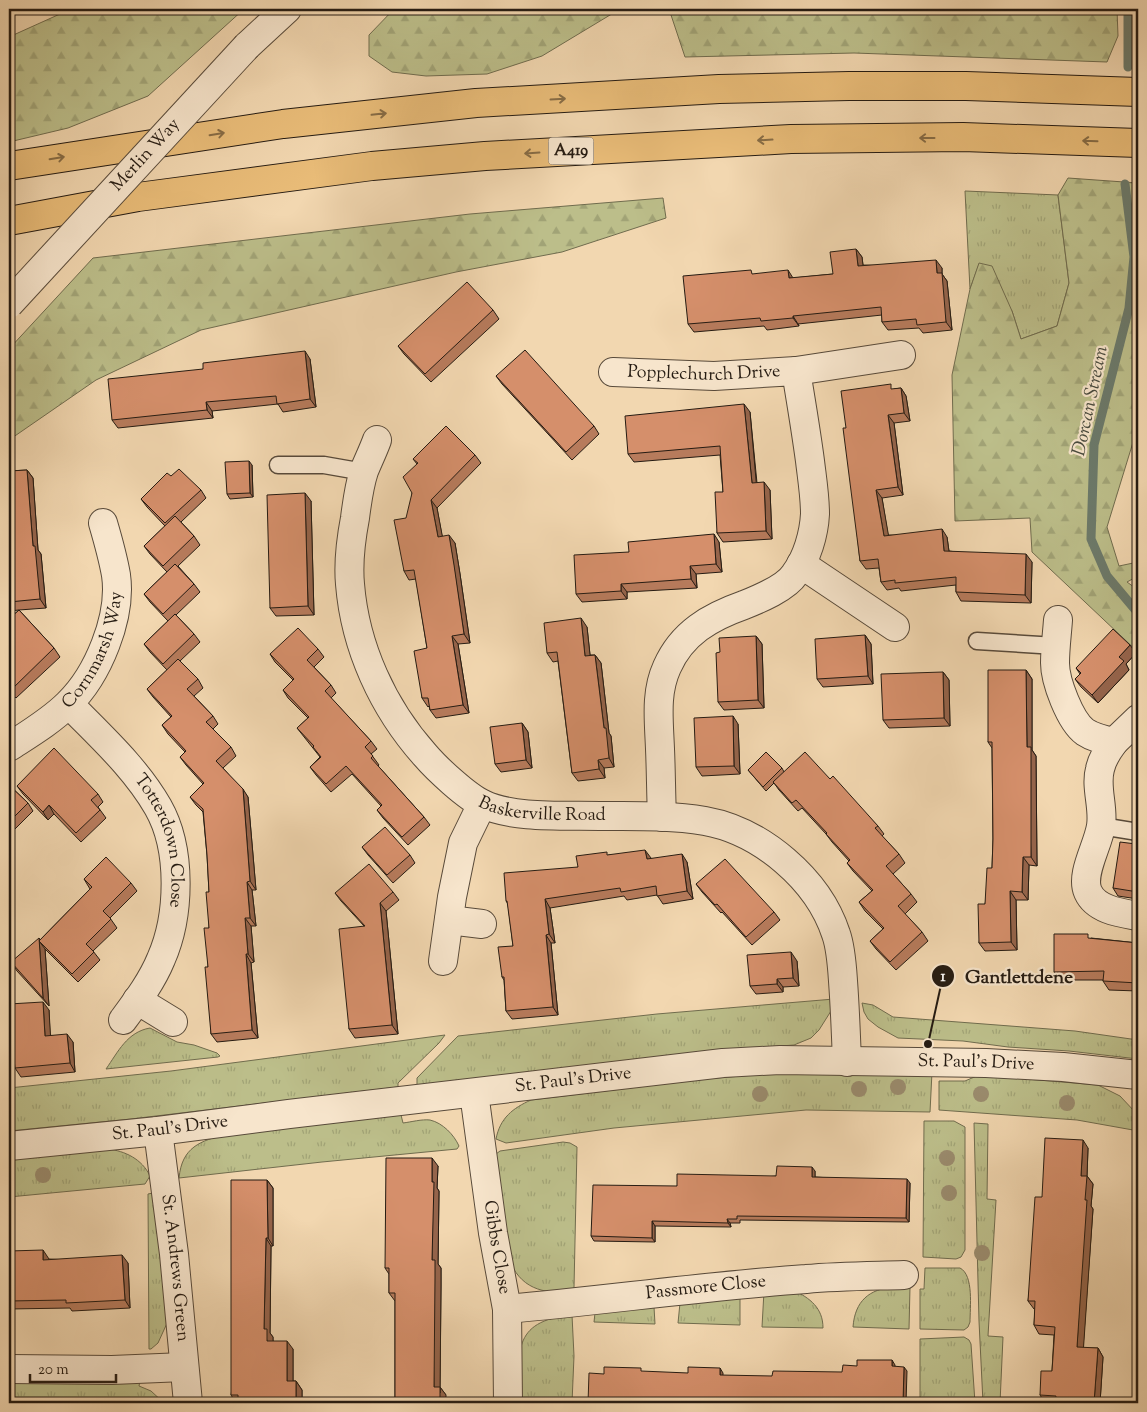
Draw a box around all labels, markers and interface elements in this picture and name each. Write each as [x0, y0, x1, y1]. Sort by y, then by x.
one-way arrow [550, 94, 566, 103]
one-way arrow [370, 109, 386, 119]
street label: Merlin Way [105, 113, 187, 198]
one-way arrow [209, 129, 225, 139]
one-way arrow [919, 133, 936, 143]
one-way arrow [757, 135, 773, 144]
one-way arrow [1082, 137, 1098, 146]
road number: A419 [548, 138, 594, 164]
one-way arrow [525, 148, 541, 157]
one-way arrow [48, 153, 64, 163]
water label: Dorcan Stream [1066, 343, 1116, 459]
street label: Popplechurch Drive [627, 359, 781, 389]
street label: Cornmarsh Way [56, 591, 130, 716]
street label: Totterdown Close [127, 769, 189, 909]
street label: Baskerville Road [474, 790, 606, 829]
callout: Gantlettdene [930, 959, 1083, 993]
text: Gantlettdene [965, 965, 1073, 992]
text: 1 [940, 967, 946, 988]
street label: St. Paul's Drive [917, 1049, 1035, 1079]
street label: St. Paul's Drive [514, 1061, 633, 1100]
street label: St. Paul's Drive [111, 1109, 230, 1149]
street label: St. Andrews Green [153, 1193, 195, 1343]
street label: Gibbs Close [476, 1199, 517, 1296]
street label: Passmore Close [644, 1269, 767, 1307]
scale bar [30, 1352, 116, 1384]
text: 20 m [38, 1360, 69, 1381]

